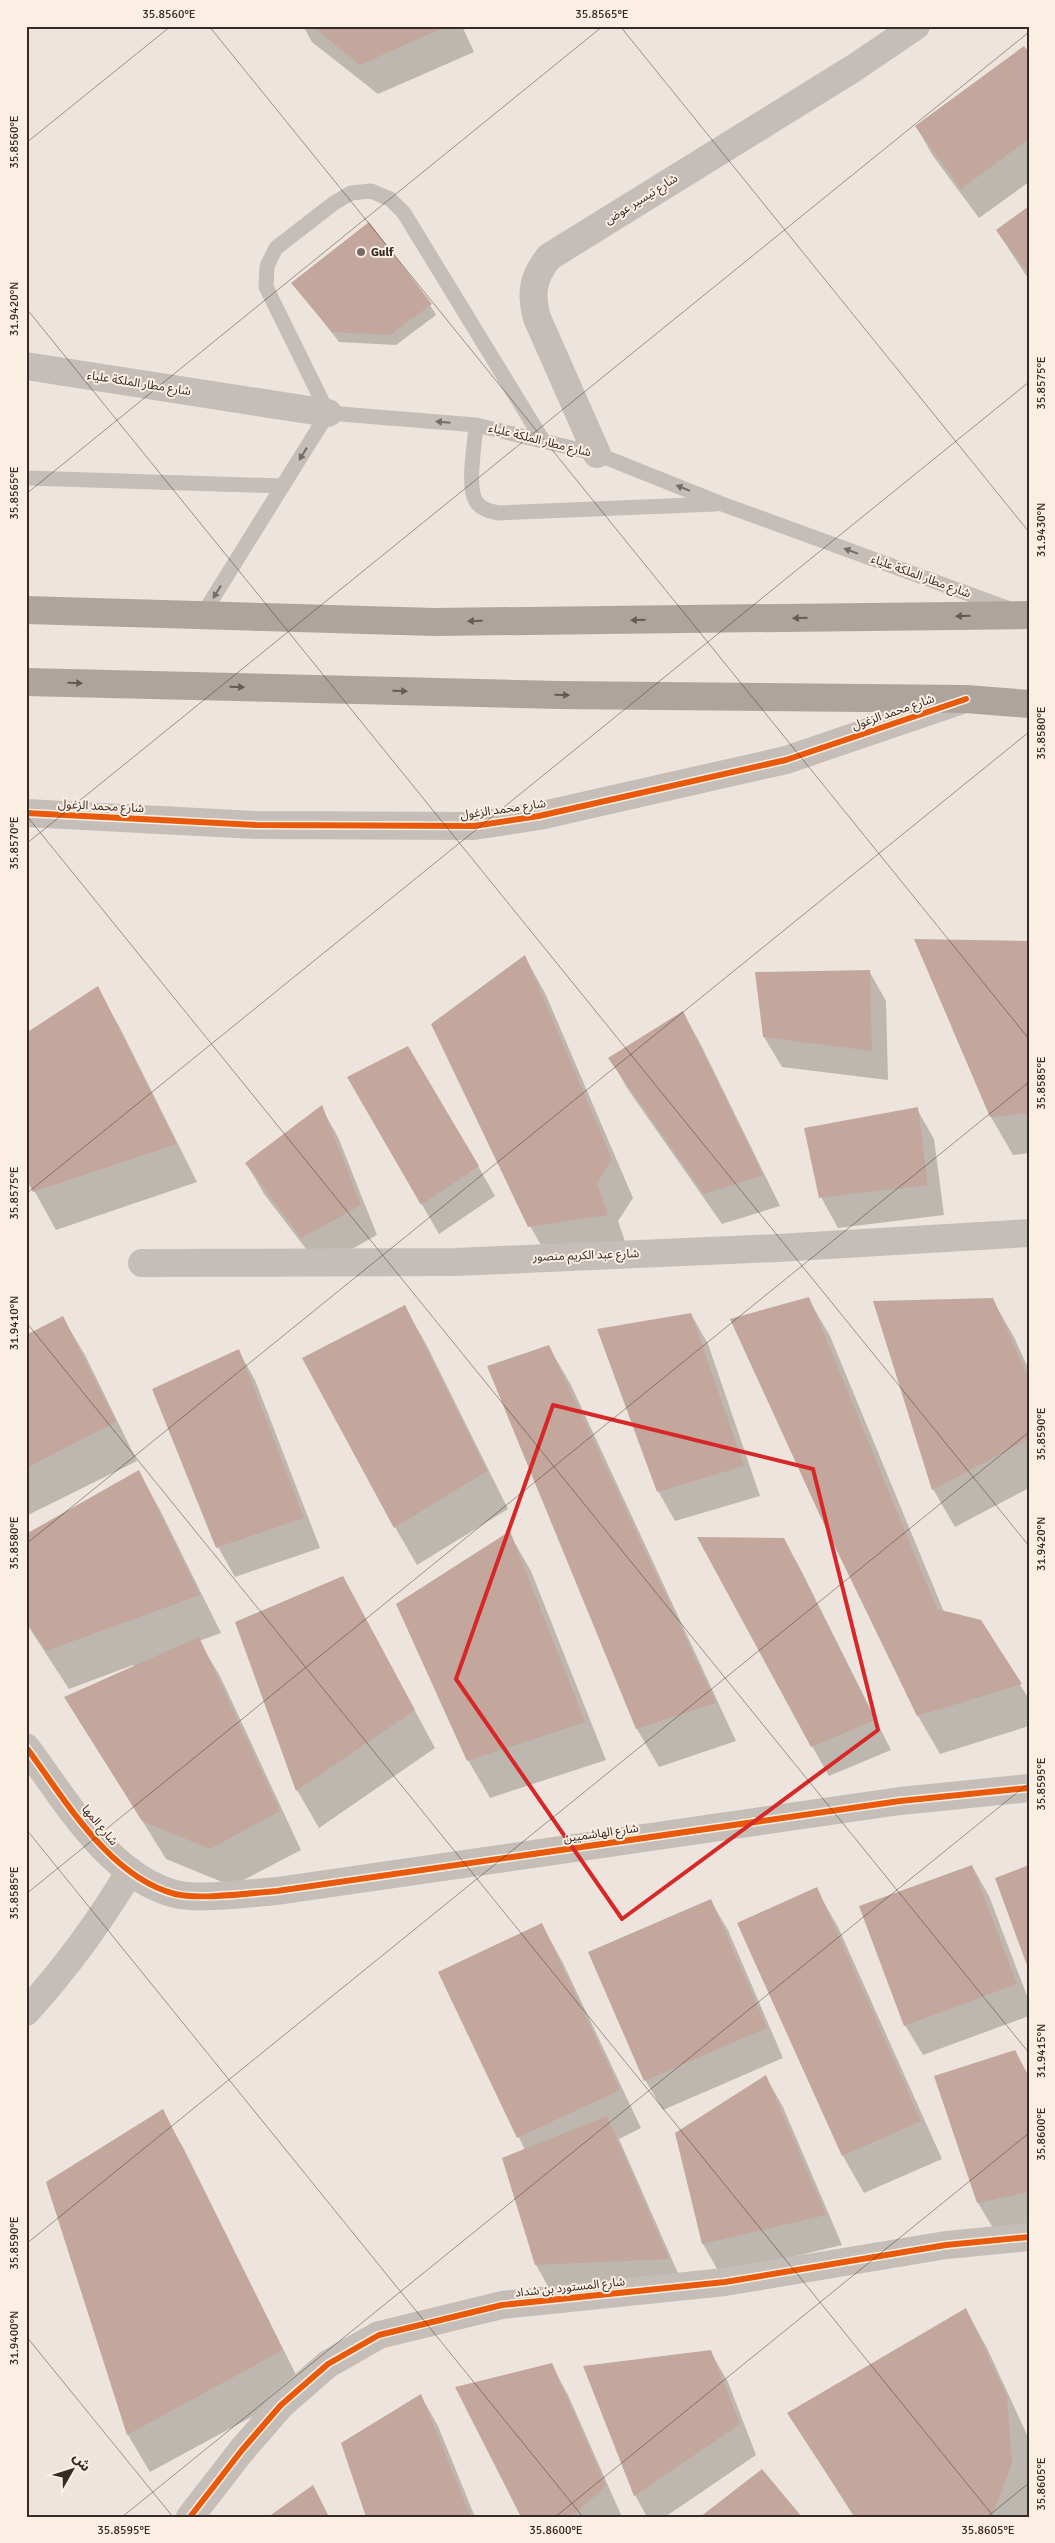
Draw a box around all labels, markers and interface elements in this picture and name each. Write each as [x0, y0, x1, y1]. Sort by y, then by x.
text: 35.8560°E [142, 7, 196, 22]
text: 35.8565°E [575, 7, 629, 22]
text: 35.8560°E [7, 115, 22, 169]
street label: شارع تيسير عوض [602, 171, 681, 229]
place label: Gulf [371, 245, 394, 260]
marker: Gulf [355, 246, 367, 258]
text: 31.9420°N [7, 282, 22, 336]
text: 35.8575°E [1034, 356, 1049, 410]
street label: شارع مطار الملكة علياء [86, 368, 192, 400]
one-way arrow [434, 418, 450, 426]
street label: شارع مطار الملكة علياء [487, 421, 593, 461]
one-way arrow [298, 448, 307, 461]
text: 35.8565°E [7, 466, 22, 520]
one-way arrow [675, 484, 690, 491]
text: 31.9430°N [1034, 503, 1049, 557]
one-way arrow [843, 547, 858, 555]
street label: شارع مطار الملكة علياء [869, 551, 973, 602]
one-way arrow [212, 586, 221, 599]
one-way arrow [954, 612, 970, 620]
one-way arrow [792, 614, 808, 622]
one-way arrow [629, 616, 645, 624]
one-way arrow [467, 618, 483, 626]
one-way arrow [67, 679, 83, 687]
one-way arrow [230, 683, 246, 691]
one-way arrow [392, 687, 408, 695]
one-way arrow [555, 691, 571, 699]
street label: شارع محمد الزغول [850, 691, 937, 735]
text: 35.8580°E [1034, 706, 1049, 760]
street label: شارع محمد الزغول [459, 796, 547, 824]
street label: شارع محمد الزغول [57, 797, 145, 817]
text: 35.8570°E [7, 816, 22, 870]
text: 35.8585°E [1034, 1056, 1049, 1110]
text: 35.8575°E [7, 1166, 22, 1220]
street label: شارع عبد الكريم منصور [532, 1246, 640, 1266]
text: 31.9410°N [7, 1296, 22, 1350]
text: 35.8590°E [1034, 1407, 1049, 1461]
text: 35.8580°E [7, 1516, 22, 1570]
text: 31.9420°N [1034, 1517, 1049, 1571]
text: 35.8595°E [1034, 1757, 1049, 1811]
street label: شارع المها [78, 1802, 121, 1849]
street label: شارع الهاشميين [563, 1821, 640, 1847]
text: 35.8585°E [7, 1866, 22, 1920]
text: 31.9415°N [1034, 2024, 1049, 2078]
text: 35.8600°E [1034, 2107, 1049, 2161]
text: 35.8590°E [7, 2216, 22, 2270]
street label: شارع المستورد بن شداد [514, 2274, 626, 2302]
text: 31.9400°N [7, 2311, 22, 2365]
north arrow [48, 2446, 98, 2496]
text: ش [69, 2449, 94, 2475]
text: 35.8605°E [1034, 2457, 1049, 2511]
text: 35.8595°E [97, 2523, 151, 2538]
text: 35.8600°E [529, 2523, 583, 2538]
text: 35.8605°E [961, 2523, 1015, 2538]

